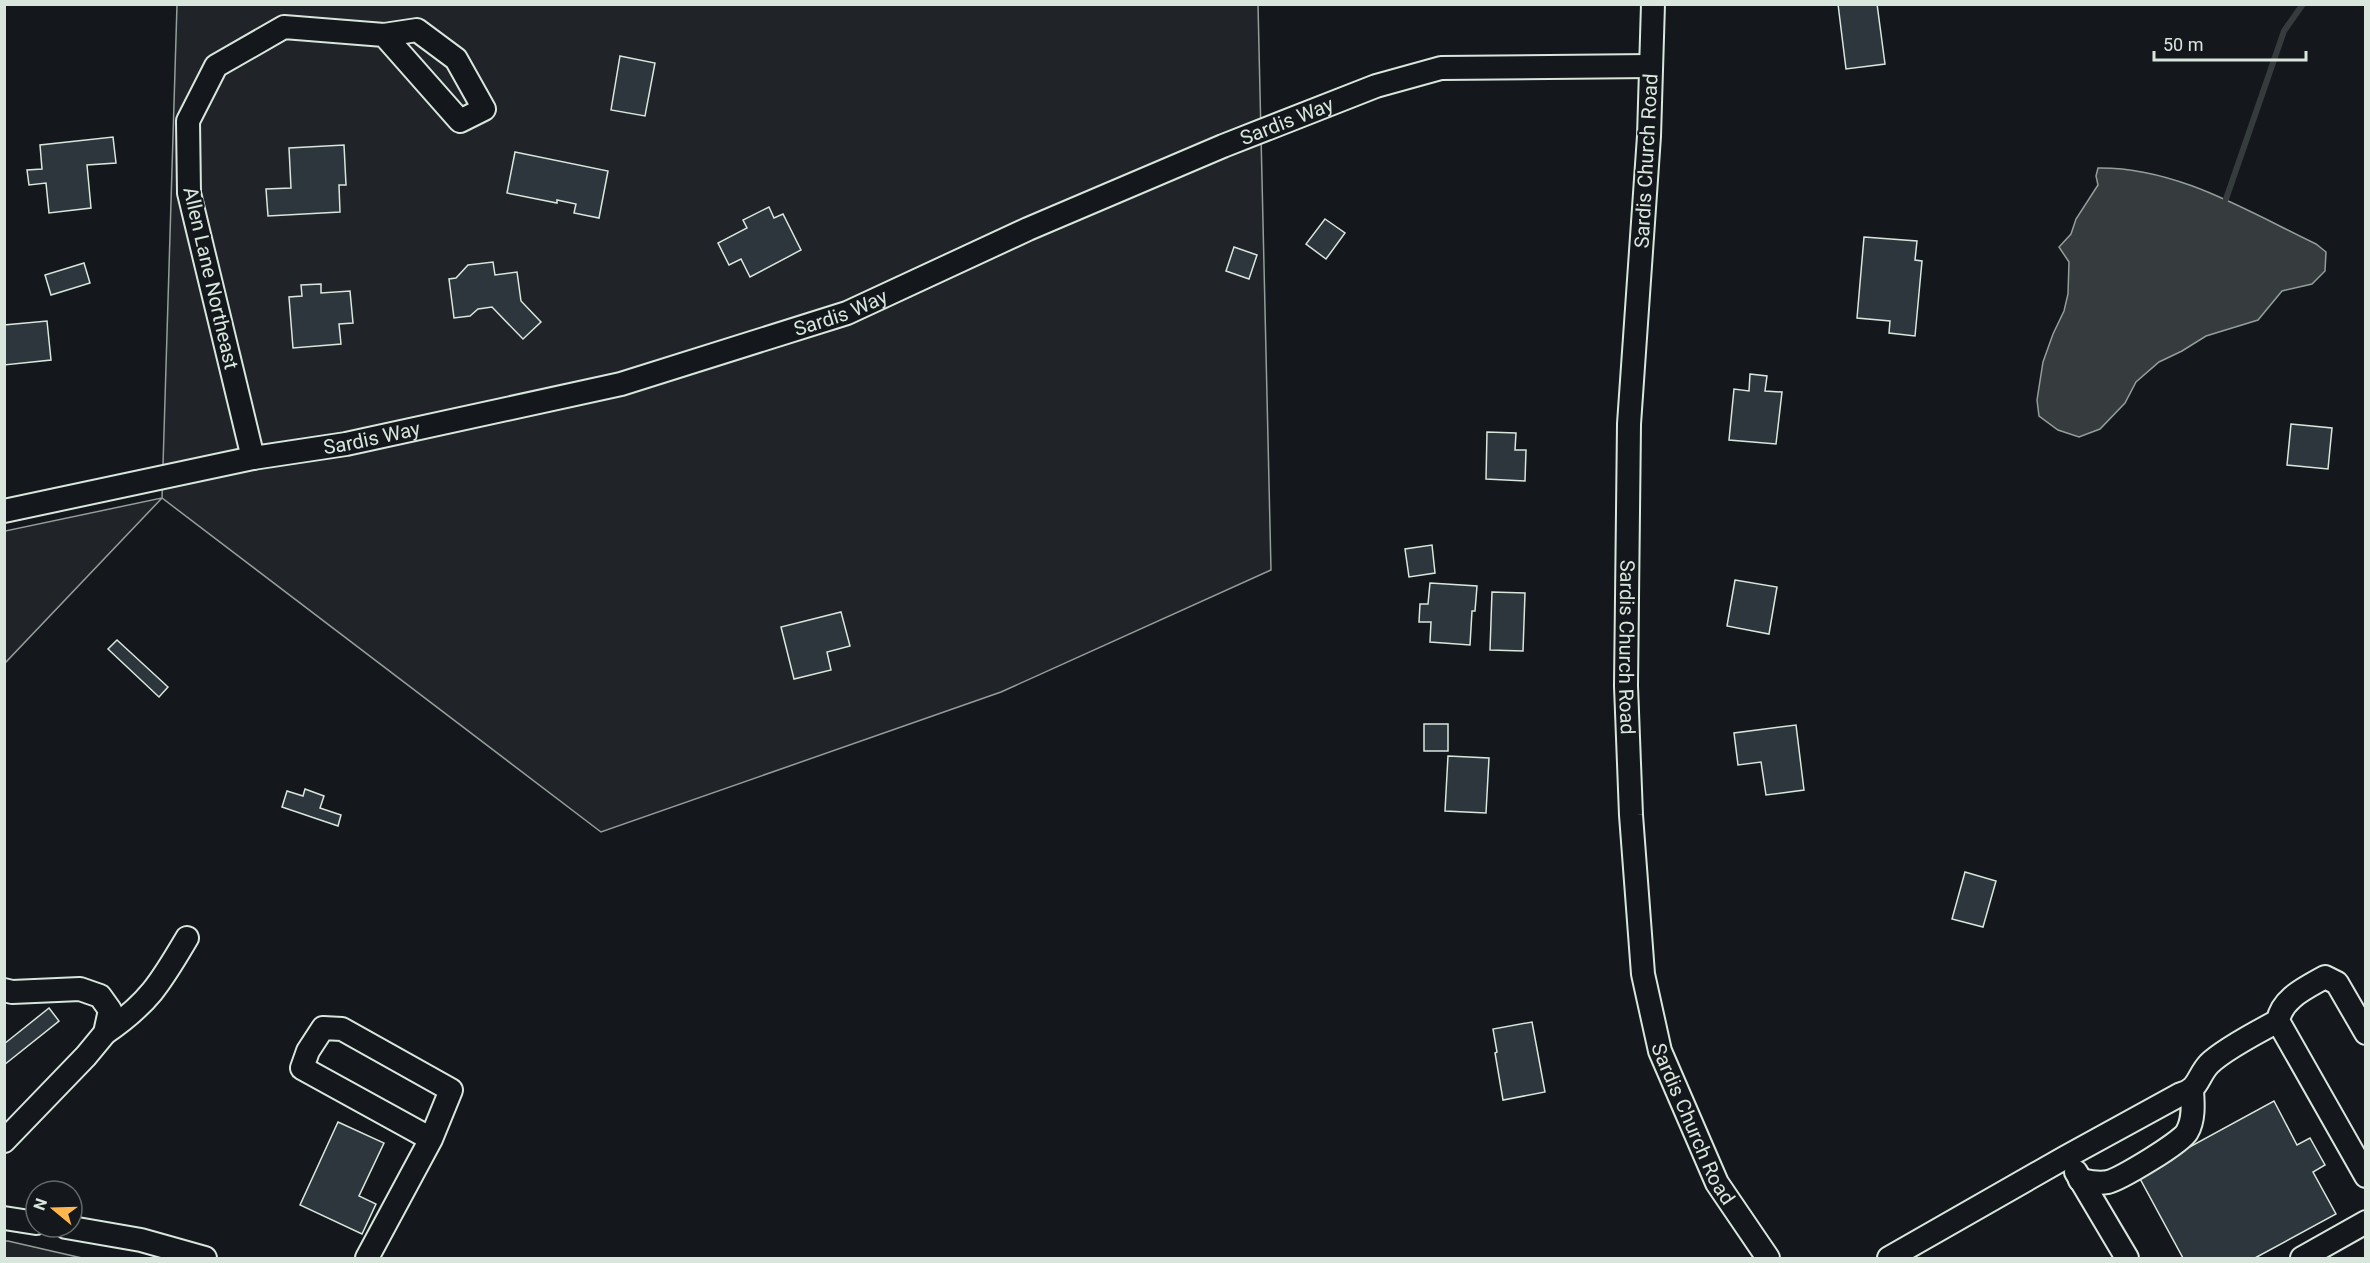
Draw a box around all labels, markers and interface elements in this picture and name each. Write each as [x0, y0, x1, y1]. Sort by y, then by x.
scale bar [2154, 24, 2306, 62]
text: 50 m [2163, 34, 2203, 55]
street label: Sardis Church Road [1629, 73, 1663, 249]
street label: Sardis Way [1237, 92, 1338, 150]
street label: Allen Lane Northeast [178, 184, 244, 372]
street label: Sardis Way [791, 284, 892, 341]
street label: Sardis Way [322, 416, 423, 459]
street label: Sardis Church Road [1614, 560, 1640, 735]
street label: Sardis Church Road [1647, 1041, 1740, 1209]
north arrow [24, 1179, 84, 1239]
text: N [29, 1196, 51, 1213]

